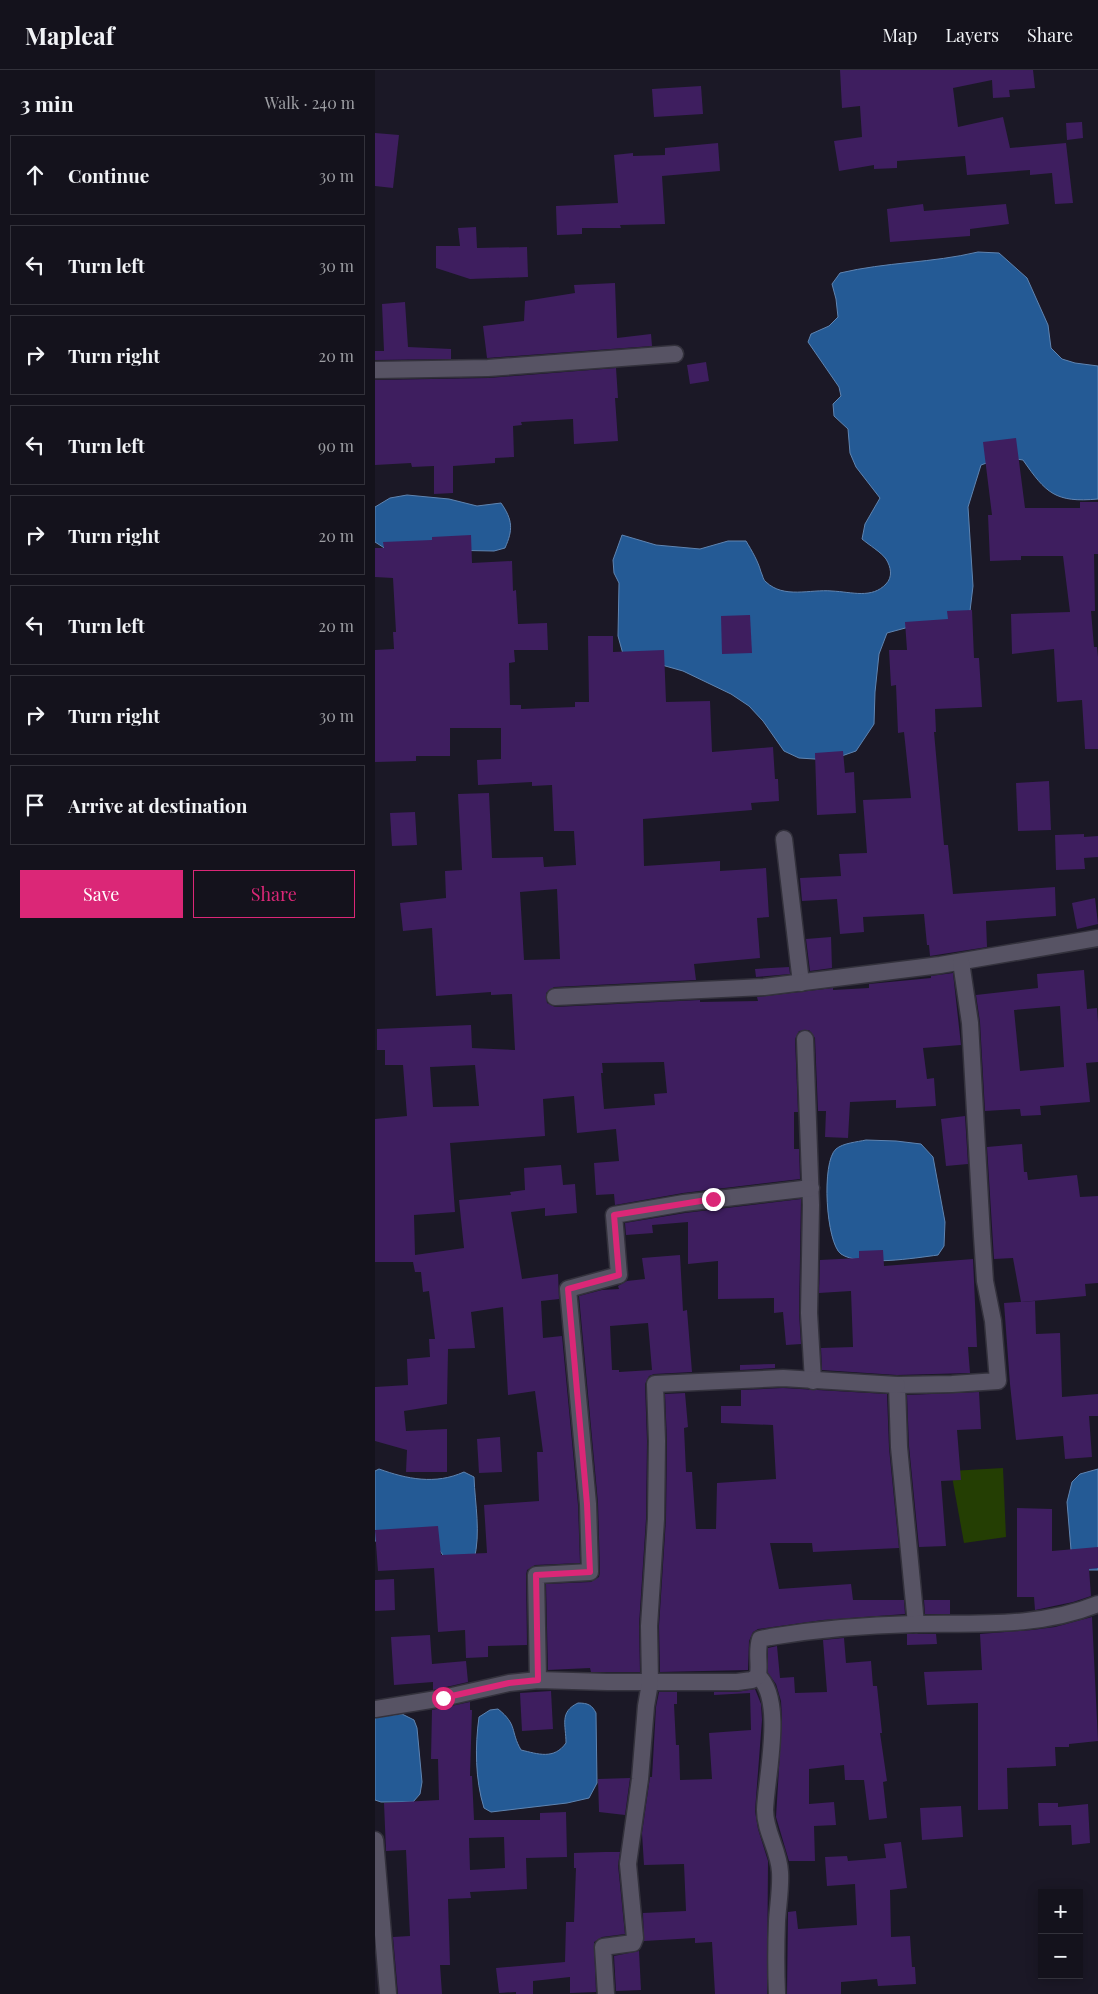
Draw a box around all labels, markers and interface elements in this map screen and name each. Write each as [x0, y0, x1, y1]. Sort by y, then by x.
text: Mapleaf [25, 19, 114, 51]
text: Map [882, 23, 917, 47]
text: Layers [945, 23, 999, 47]
text: Share [1027, 23, 1073, 47]
text: 3 min [20, 89, 74, 117]
text: Walk · 240 m [265, 92, 355, 113]
icon: ahead [21, 161, 49, 189]
text: Continue [68, 162, 149, 188]
text: 30 m [319, 165, 354, 186]
icon: left [21, 251, 49, 279]
text: Turn left [68, 252, 145, 278]
text: 30 m [319, 255, 354, 276]
icon: right [21, 341, 49, 369]
text: Turn right [68, 342, 160, 368]
text: 20 m [319, 345, 354, 366]
icon: left [21, 431, 49, 459]
text: Turn left [68, 432, 145, 458]
text: 90 m [318, 435, 354, 456]
icon: right [21, 521, 49, 549]
text: Turn right [68, 522, 160, 548]
text: 20 m [319, 525, 354, 546]
icon: left [21, 611, 49, 639]
text: Turn left [68, 612, 145, 638]
text: 20 m [319, 615, 354, 636]
icon: right [21, 701, 49, 729]
text: Turn right [68, 702, 160, 728]
text: 30 m [319, 705, 354, 726]
icon: arrive [21, 791, 49, 819]
text: Arrive at destination [68, 792, 248, 818]
button: Save [20, 870, 183, 918]
button: Share [193, 870, 355, 918]
route end [702, 1188, 725, 1211]
route start [432, 1687, 455, 1710]
map controls [1038, 1889, 1083, 1979]
button: + [1038, 1889, 1083, 1934]
button: − [1038, 1934, 1083, 1979]

